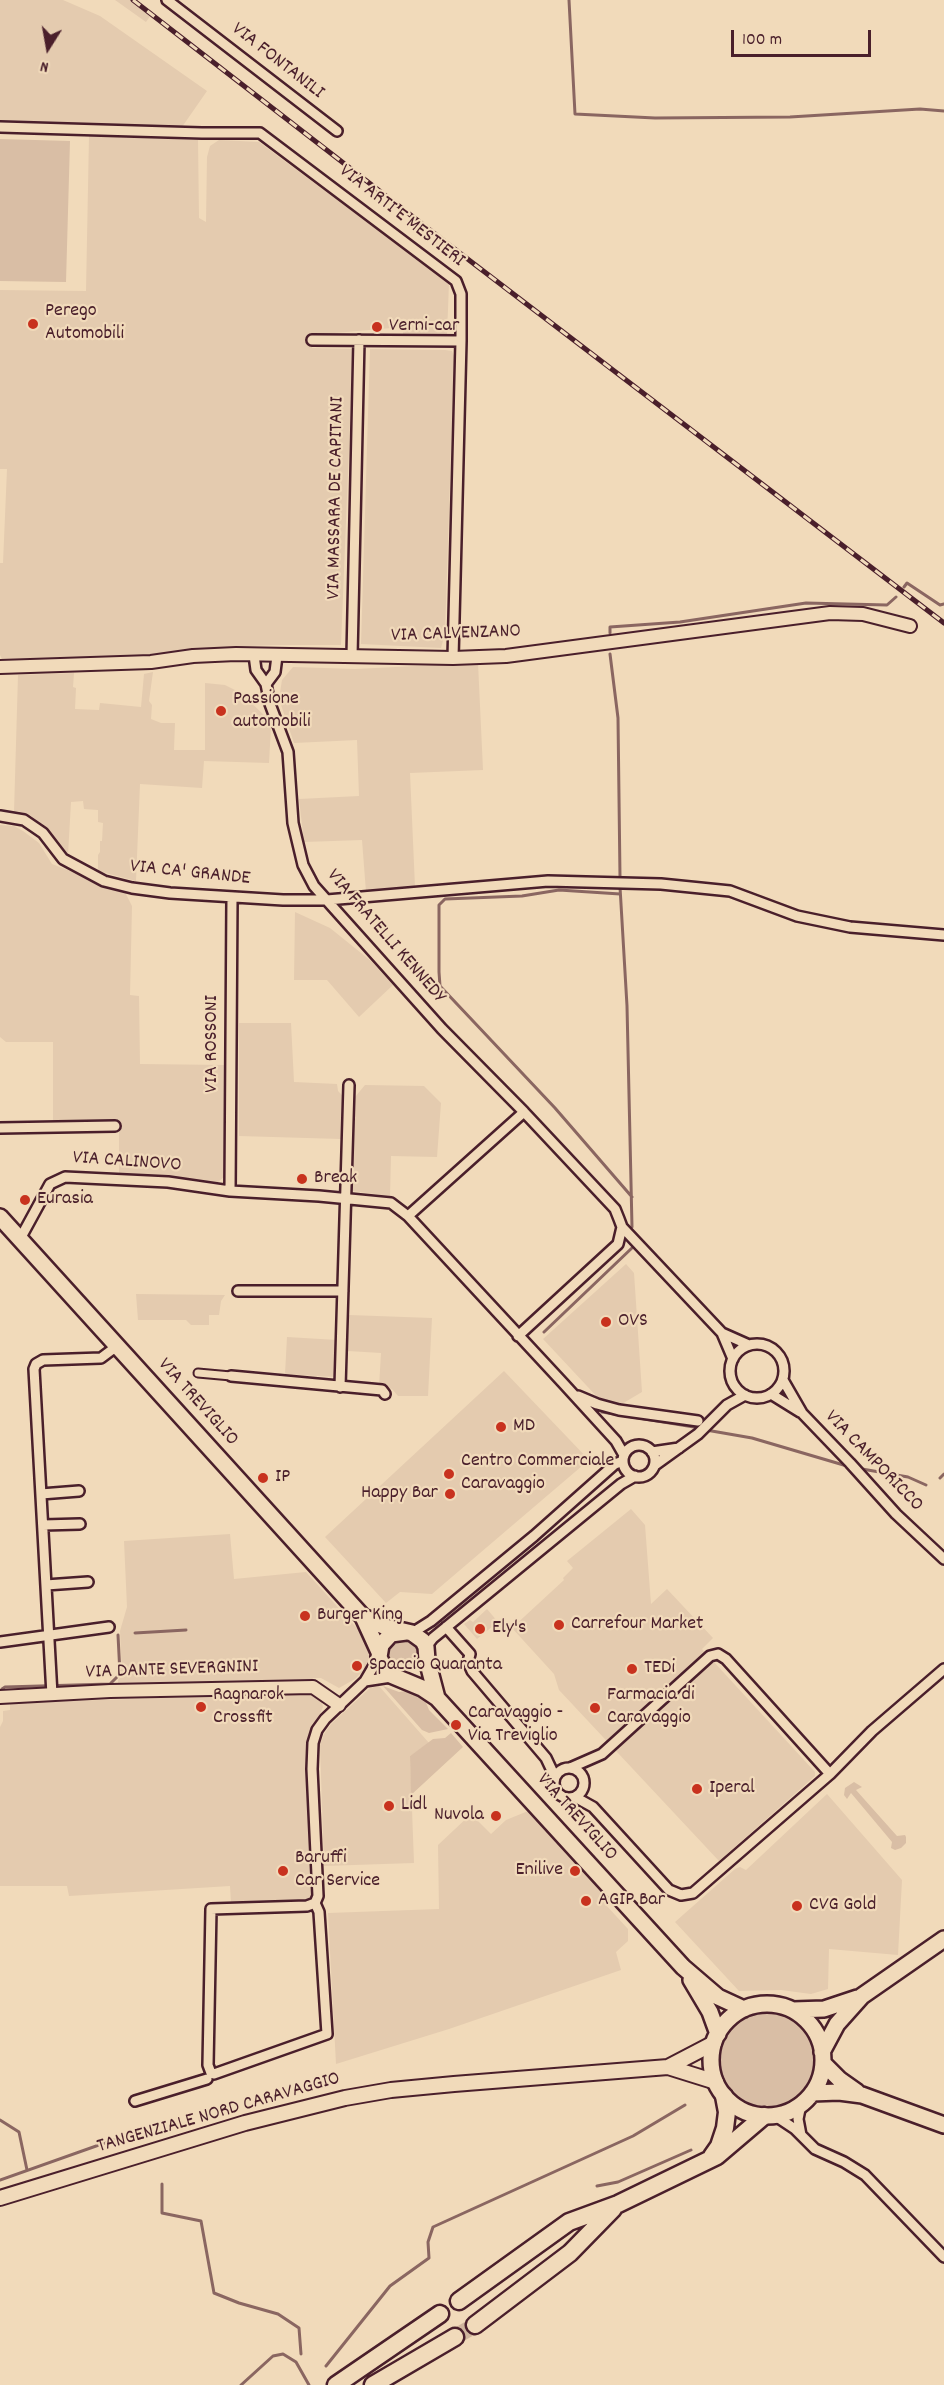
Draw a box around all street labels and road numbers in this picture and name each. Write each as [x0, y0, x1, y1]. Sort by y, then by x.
street label: VIA FONTANILI [226, 18, 328, 106]
street label: VIA ARTI E MESTIERI [333, 160, 469, 274]
street label: VIA MASSARA DE CAPITANI [323, 396, 351, 600]
street label: VIA CALVENZANO [391, 621, 521, 649]
street label: VIA CA' GRANDE [129, 856, 251, 892]
street label: VIA FRATELLI KENNEDY [320, 865, 450, 1009]
street label: VIA ROSSONI [201, 995, 225, 1093]
street label: VIA CALINOVO [72, 1147, 182, 1179]
street label: VIA TREVIGLIO [151, 1354, 243, 1452]
street label: VIA CAMPORICCO [819, 1406, 927, 1518]
street label: VIA DANTE SEVERGNINI [85, 1656, 259, 1686]
street label: VIA TREVIGLIO [530, 1769, 622, 1867]
street label: TANGENZIALE NORD CARAVAGGIO [95, 2068, 343, 2160]

